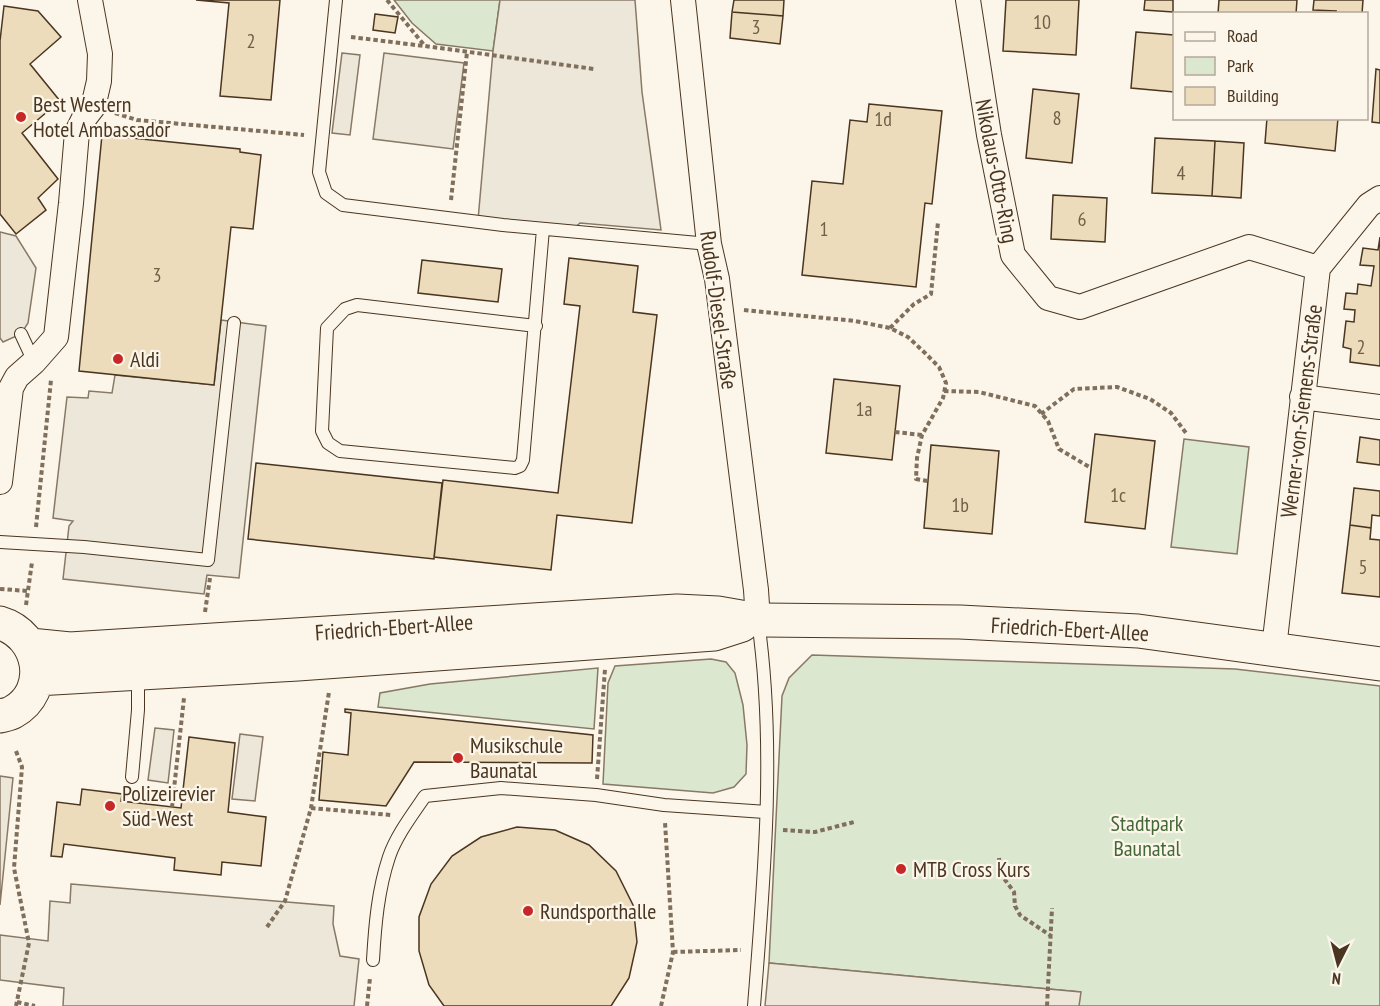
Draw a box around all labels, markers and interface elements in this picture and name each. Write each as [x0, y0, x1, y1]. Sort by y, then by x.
house number: 10 [1033, 9, 1051, 35]
legend [1173, 12, 1368, 120]
house number: 3 [752, 14, 761, 40]
text: Road [1227, 24, 1258, 47]
house number: 2 [247, 28, 256, 54]
text: Park [1227, 54, 1254, 77]
text: Building [1227, 84, 1279, 107]
place label: Best Western Hotel Ambassador [33, 90, 170, 143]
street label: Nikolaus-Otto-Ring [969, 97, 1025, 245]
house number: 8 [1053, 105, 1062, 131]
house number: 1d [874, 106, 892, 132]
marker: Best Western Hotel Ambassador [14, 110, 28, 124]
house number: 4 [1177, 160, 1186, 186]
house number: 6 [1078, 206, 1087, 232]
house number: 1 [820, 216, 829, 242]
street label: Rudolf-Diesel-Straße [694, 229, 744, 391]
house number: 3 [153, 262, 162, 288]
street label: Werner-von-Siemens-Straße [1274, 303, 1328, 519]
house number: 2 [1357, 334, 1366, 360]
place label: Aldi [130, 345, 160, 373]
marker: Aldi [111, 352, 125, 366]
house number: 1a [856, 396, 873, 422]
house number: 1c [1110, 482, 1126, 508]
house number: 1b [951, 492, 969, 518]
house number: 5 [1359, 554, 1368, 580]
street label: Friedrich-Ebert-Allee [314, 608, 474, 646]
street label: Friedrich-Ebert-Allee [990, 611, 1150, 647]
place label: Musikschule Baunatal [470, 731, 563, 784]
marker: Musikschule Baunatal [451, 751, 465, 765]
place label: Polizeirevier Süd-West [122, 779, 215, 832]
marker: Polizeirevier Süd-West [103, 799, 117, 813]
park label: Stadtpark Baunatal [1111, 809, 1184, 862]
place label: MTB Cross Kurs [913, 855, 1030, 883]
marker: MTB Cross Kurs [894, 862, 908, 876]
place label: Rundsporthalle [540, 897, 656, 925]
marker: Rundsporthalle [521, 904, 535, 918]
north arrow [1308, 934, 1368, 994]
text: N [1331, 969, 1342, 989]

